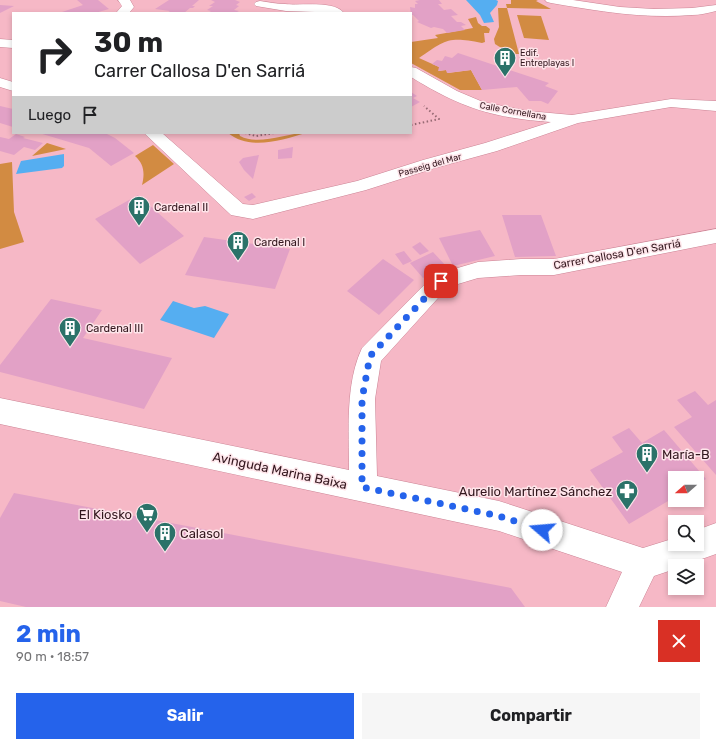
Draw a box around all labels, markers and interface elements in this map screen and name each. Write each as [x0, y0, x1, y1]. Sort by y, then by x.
text: 30 m [94, 26, 163, 59]
icon: right [28, 28, 80, 80]
building icon: Edif. Entreplayas I [492, 45, 518, 78]
place label: Edif. Entreplayas I [520, 48, 574, 68]
text: Carrer Callosa D'en Sarriá [94, 60, 305, 82]
street label: Calle Cornellana [479, 100, 547, 122]
icon: arrive [79, 104, 101, 126]
text: Luego [28, 106, 71, 124]
street label: Passeig del Mar [397, 151, 463, 179]
building icon: Cardenal II [126, 194, 152, 227]
place label: Cardenal II [154, 201, 208, 214]
building icon: Cardenal I [225, 229, 251, 262]
place label: Cardenal I [254, 236, 305, 249]
street label: Carrer Callosa D'en Sarriá [552, 237, 682, 272]
pin [424, 264, 458, 298]
icon: arrive [430, 270, 452, 292]
building icon: Cardenal III [57, 315, 83, 348]
place label: Cardenal III [86, 322, 143, 335]
building icon: María-B [634, 441, 660, 474]
place label: María-B [662, 447, 710, 462]
street label: Avinguda Marina Baixa [211, 449, 349, 493]
north arrow [668, 471, 704, 507]
map controls [668, 471, 704, 595]
pharmacy icon: Aurelio Martínez Sánchez [614, 478, 640, 511]
place label: Aurelio Martínez Sánchez [459, 484, 612, 499]
supermarket icon: El Kiosko [134, 501, 160, 534]
place label: El Kiosko [79, 507, 132, 522]
position arrow [521, 509, 563, 551]
button: search [668, 515, 704, 551]
building icon: Calasol [152, 520, 178, 553]
place label: Calasol [180, 526, 223, 541]
button: layers [668, 559, 704, 595]
text: 2 min [16, 620, 81, 648]
button: close [658, 620, 700, 662]
text: 90 m · 18:57 [16, 649, 89, 664]
button: Salir [16, 693, 354, 739]
button: Compartir [362, 693, 700, 739]

